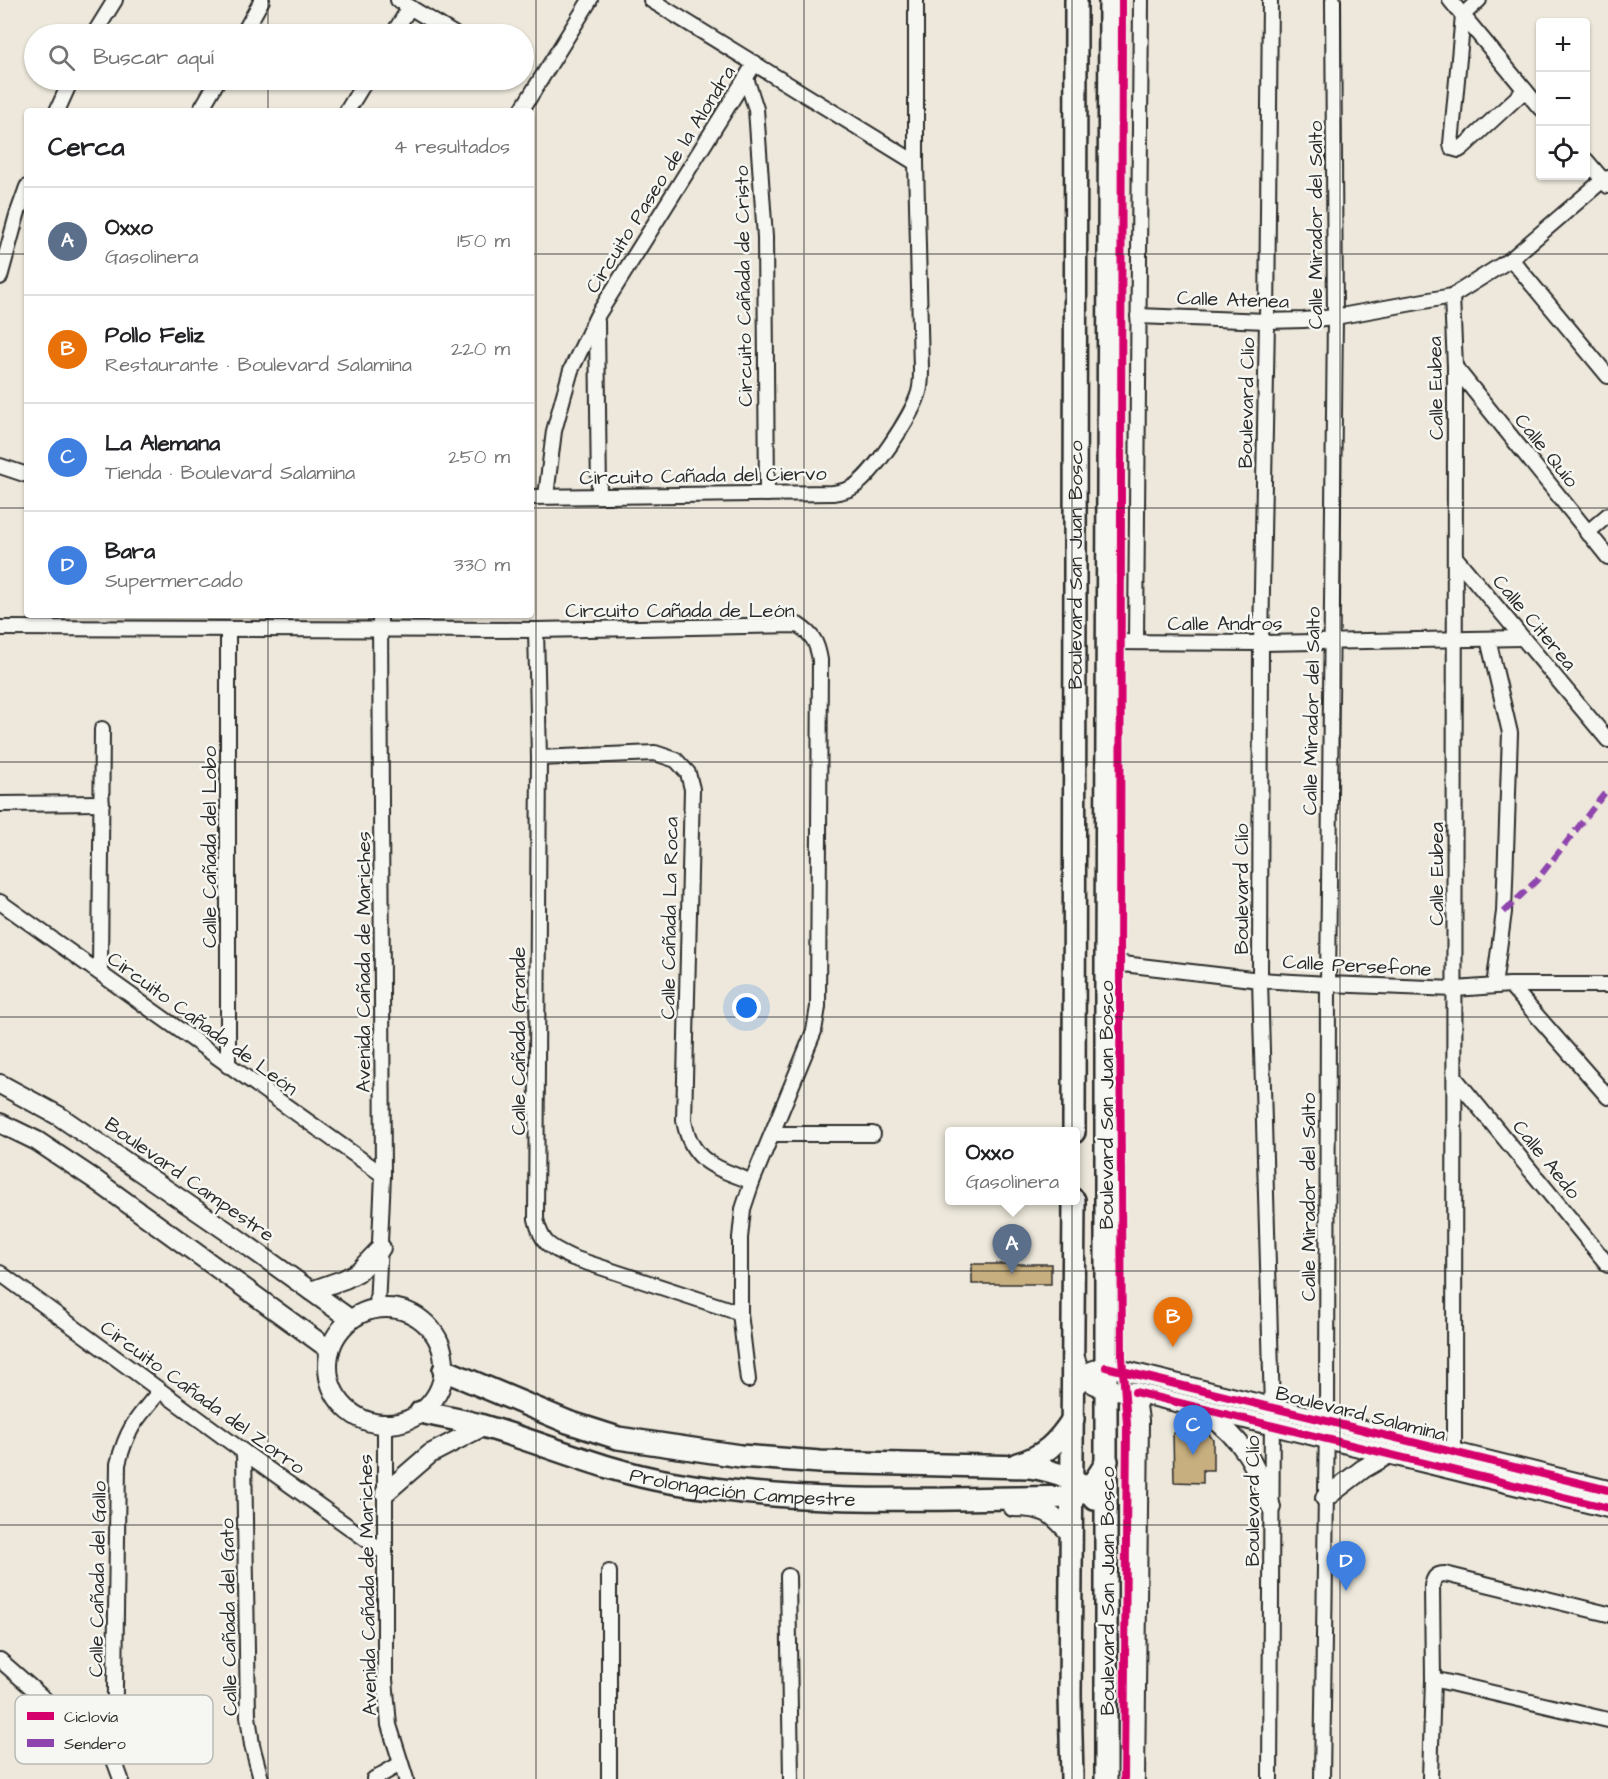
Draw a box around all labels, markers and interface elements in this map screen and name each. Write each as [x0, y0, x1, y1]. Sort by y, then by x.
map controls [1536, 18, 1590, 180]
button: + [1536, 18, 1590, 72]
search box [24, 24, 534, 90]
icon: search [45, 41, 78, 74]
text: Buscar aquí [93, 42, 214, 73]
street label: Circuito Paseo de la Alondra [579, 60, 743, 299]
button: − [1536, 72, 1590, 126]
street label: Calle Mirador del Salto [1302, 121, 1330, 329]
button: locate [1536, 126, 1590, 180]
text: Cerca [48, 129, 125, 165]
text: 4 resultados [393, 133, 510, 161]
street label: Circuito Cañada de Cristo [728, 165, 760, 407]
text: Oxxo [105, 212, 153, 243]
text: A [61, 227, 74, 255]
text: 150 m [457, 227, 510, 255]
text: Gasolinera [105, 243, 199, 271]
street label: Calle Atenea [1176, 284, 1290, 316]
text: Pollo Feliz [105, 320, 204, 351]
text: B [60, 335, 75, 363]
text: 220 m [451, 335, 510, 363]
street label: Calle Eubea [1421, 336, 1451, 440]
street label: Boulevard Clío [1232, 337, 1262, 469]
text: Restaurante · Boulevard Salamina [105, 351, 412, 379]
street label: Calle Quío [1508, 408, 1585, 494]
text: La Alemana [105, 428, 220, 459]
street label: Boulevard San Juan Bosco [1062, 441, 1090, 689]
text: C [60, 443, 75, 471]
text: 250 m [448, 443, 510, 471]
text: Tienda · Boulevard Salamina [105, 459, 355, 487]
street label: Circuito Cañada del Ciervo [579, 460, 827, 492]
text: Bara [105, 536, 155, 567]
text: D [61, 551, 74, 579]
text: 330 m [453, 551, 510, 579]
text: Supermercado [105, 567, 243, 595]
street label: Calle Citerea [1486, 569, 1583, 677]
street label: Circuito Cañada de León [565, 597, 795, 625]
street label: Calle Mirador del Salto [1296, 607, 1328, 816]
street label: Calle Andros [1168, 610, 1282, 638]
street label: Calle Cañada del Lobo [196, 746, 224, 948]
street label: Calle Cañada La Roca [654, 816, 686, 1020]
street label: Calle Eubea [1423, 822, 1451, 926]
street label: Boulevard Clío [1228, 823, 1256, 955]
street label: Avenida Cañada de Mariches [350, 831, 378, 1093]
street label: Circuito Cañada de León [101, 945, 303, 1103]
street label: Calle Cañada Grande [505, 947, 533, 1135]
street label: Calle Persefone [1282, 948, 1432, 984]
street label: Boulevard San Juan Bosco [1093, 981, 1121, 1229]
your location [732, 993, 761, 1022]
street label: Calle Mirador del Salto [1295, 1093, 1323, 1301]
street label: Boulevard Campestre [99, 1111, 280, 1249]
street label: Calle Aedo [1506, 1114, 1587, 1205]
popup [945, 1127, 1080, 1205]
text: Oxxo [966, 1137, 1014, 1168]
text: Gasolinera [966, 1168, 1059, 1196]
pin: A [992, 1224, 1032, 1274]
pin: B [1154, 1298, 1192, 1347]
street label: Circuito Cañada del Zorro [94, 1314, 310, 1482]
street label: Boulevard Salamina [1273, 1379, 1449, 1449]
pin: C [1174, 1406, 1212, 1455]
street label: Boulevard Clío [1239, 1435, 1267, 1567]
street label: Avenida Cañada de Mariches [352, 1454, 384, 1716]
street label: Prolongación Campestre [627, 1461, 856, 1514]
street label: Boulevard San Juan Bosco [1094, 1467, 1122, 1715]
street label: Calle Cañada del Gallo [82, 1481, 114, 1677]
street label: Calle Cañada del Gato [213, 1518, 245, 1716]
pin: D [1326, 1542, 1366, 1591]
legend [15, 1695, 213, 1764]
text: Ciclovía [64, 1706, 118, 1728]
text: Sendero [64, 1733, 126, 1755]

